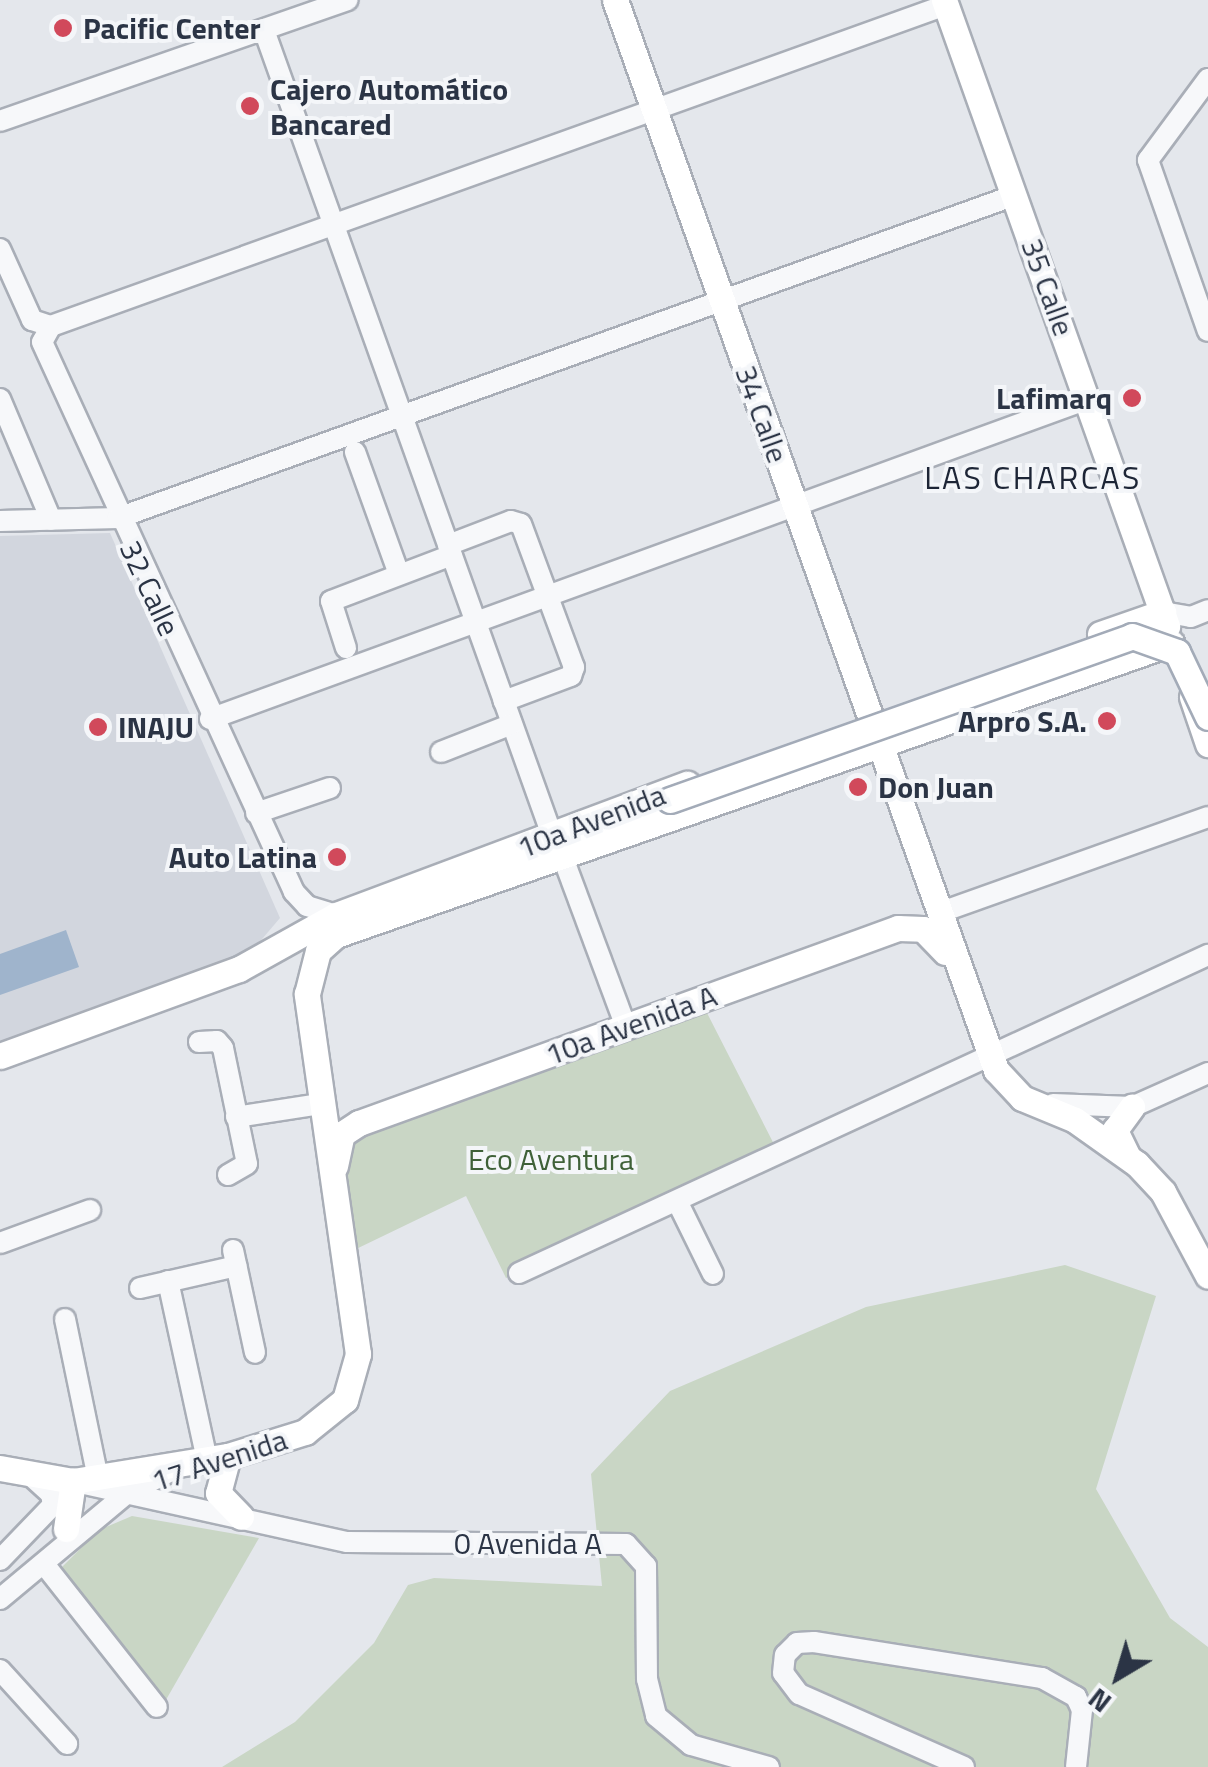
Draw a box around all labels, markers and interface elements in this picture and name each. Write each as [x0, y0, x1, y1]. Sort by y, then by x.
place label: Pacific Center [83, 10, 261, 46]
marker: Pacific Center [52, 17, 74, 39]
place label: Cajero Automático Bancared [270, 71, 508, 142]
marker: Cajero Automático Bancared [239, 95, 261, 117]
street label: 35 Calle [1014, 234, 1082, 340]
street label: 34 Calle [728, 361, 796, 467]
place label: Lafimarq [996, 380, 1112, 416]
marker: Lafimarq [1121, 387, 1143, 409]
district label: LAS CHARCAS [924, 458, 1142, 496]
street label: 32 Calle [112, 535, 188, 641]
place label: Arpro S.A. [958, 703, 1087, 739]
place label: INAJU [118, 709, 194, 745]
marker: Arpro S.A. [1096, 710, 1118, 732]
marker: INAJU [87, 716, 109, 738]
place label: Don Juan [878, 769, 994, 805]
street label: 10a Avenida [512, 776, 670, 866]
marker: Don Juan [847, 776, 869, 798]
place label: Auto Latina [169, 839, 317, 875]
marker: Auto Latina [326, 846, 348, 868]
street label: 10a Avenida A [540, 977, 722, 1073]
park label: Eco Aventura [468, 1141, 634, 1177]
street label: 17 Avenida [147, 1421, 291, 1499]
street label: 0 Avenida A [454, 1525, 602, 1561]
north arrow [1068, 1627, 1168, 1727]
text: N [1078, 1678, 1120, 1724]

